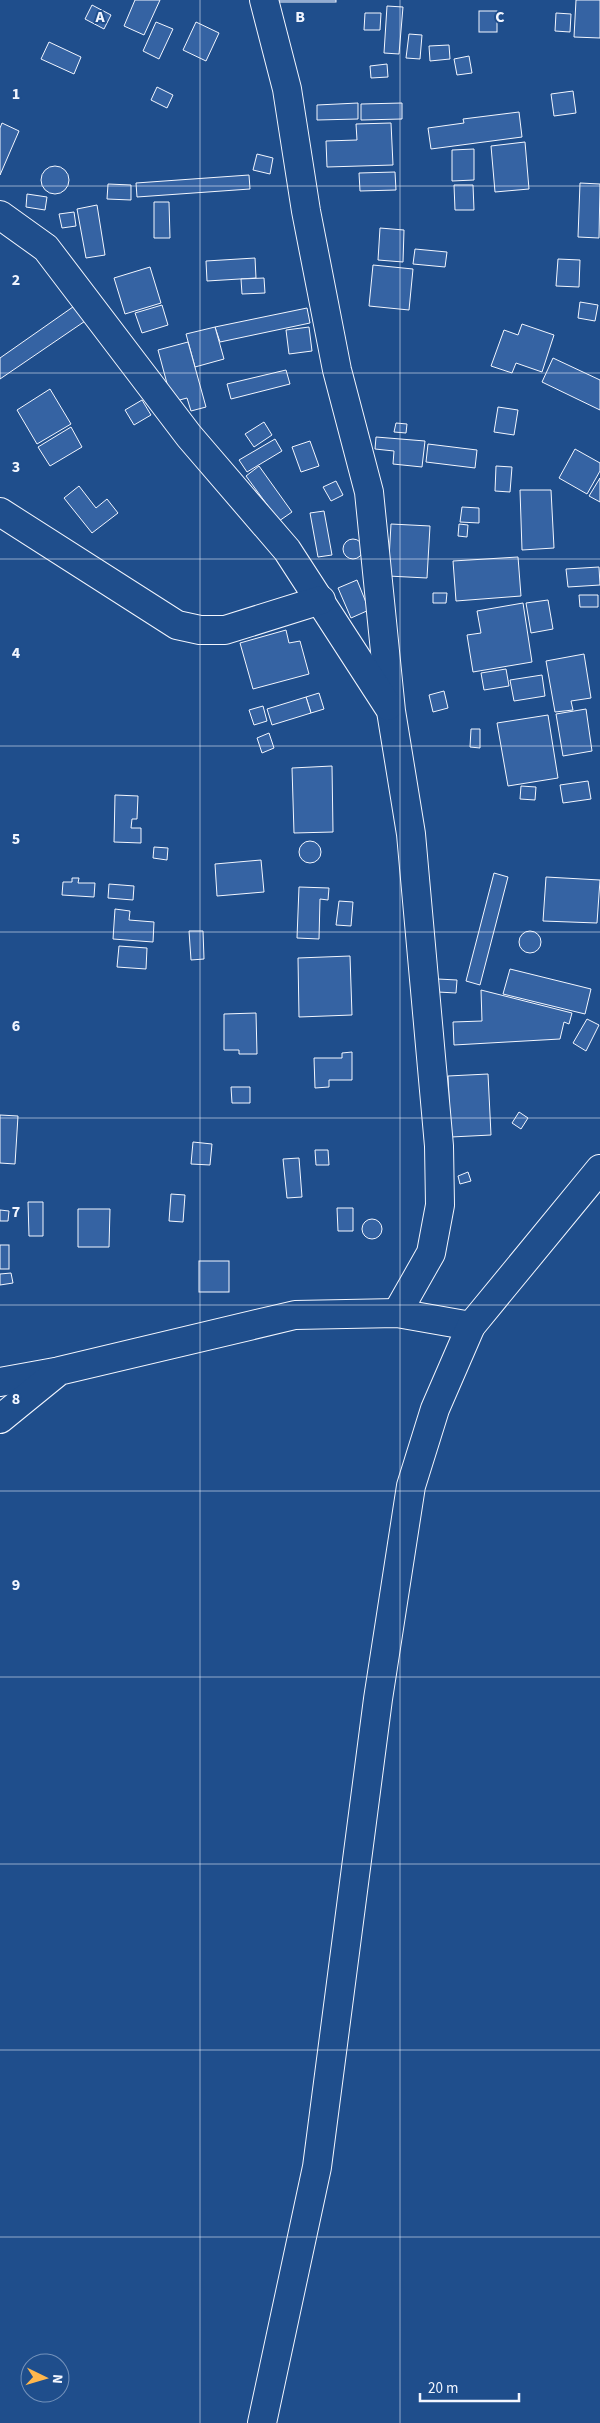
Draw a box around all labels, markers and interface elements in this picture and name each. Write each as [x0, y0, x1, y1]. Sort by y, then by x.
text: A [94, 6, 105, 28]
text: B [295, 6, 305, 28]
text: C [495, 6, 505, 28]
text: 1 [12, 83, 20, 105]
text: 2 [12, 269, 20, 291]
text: 3 [12, 456, 20, 478]
text: 4 [12, 642, 21, 664]
text: 5 [12, 828, 20, 850]
text: 6 [12, 1015, 20, 1037]
text: 7 [12, 1201, 20, 1223]
text: 8 [12, 1388, 20, 1410]
text: 9 [12, 1574, 20, 1596]
north arrow [20, 2353, 70, 2403]
scale bar [420, 2370, 519, 2402]
text: N [47, 2374, 67, 2385]
text: 20 m [428, 2378, 458, 2399]

